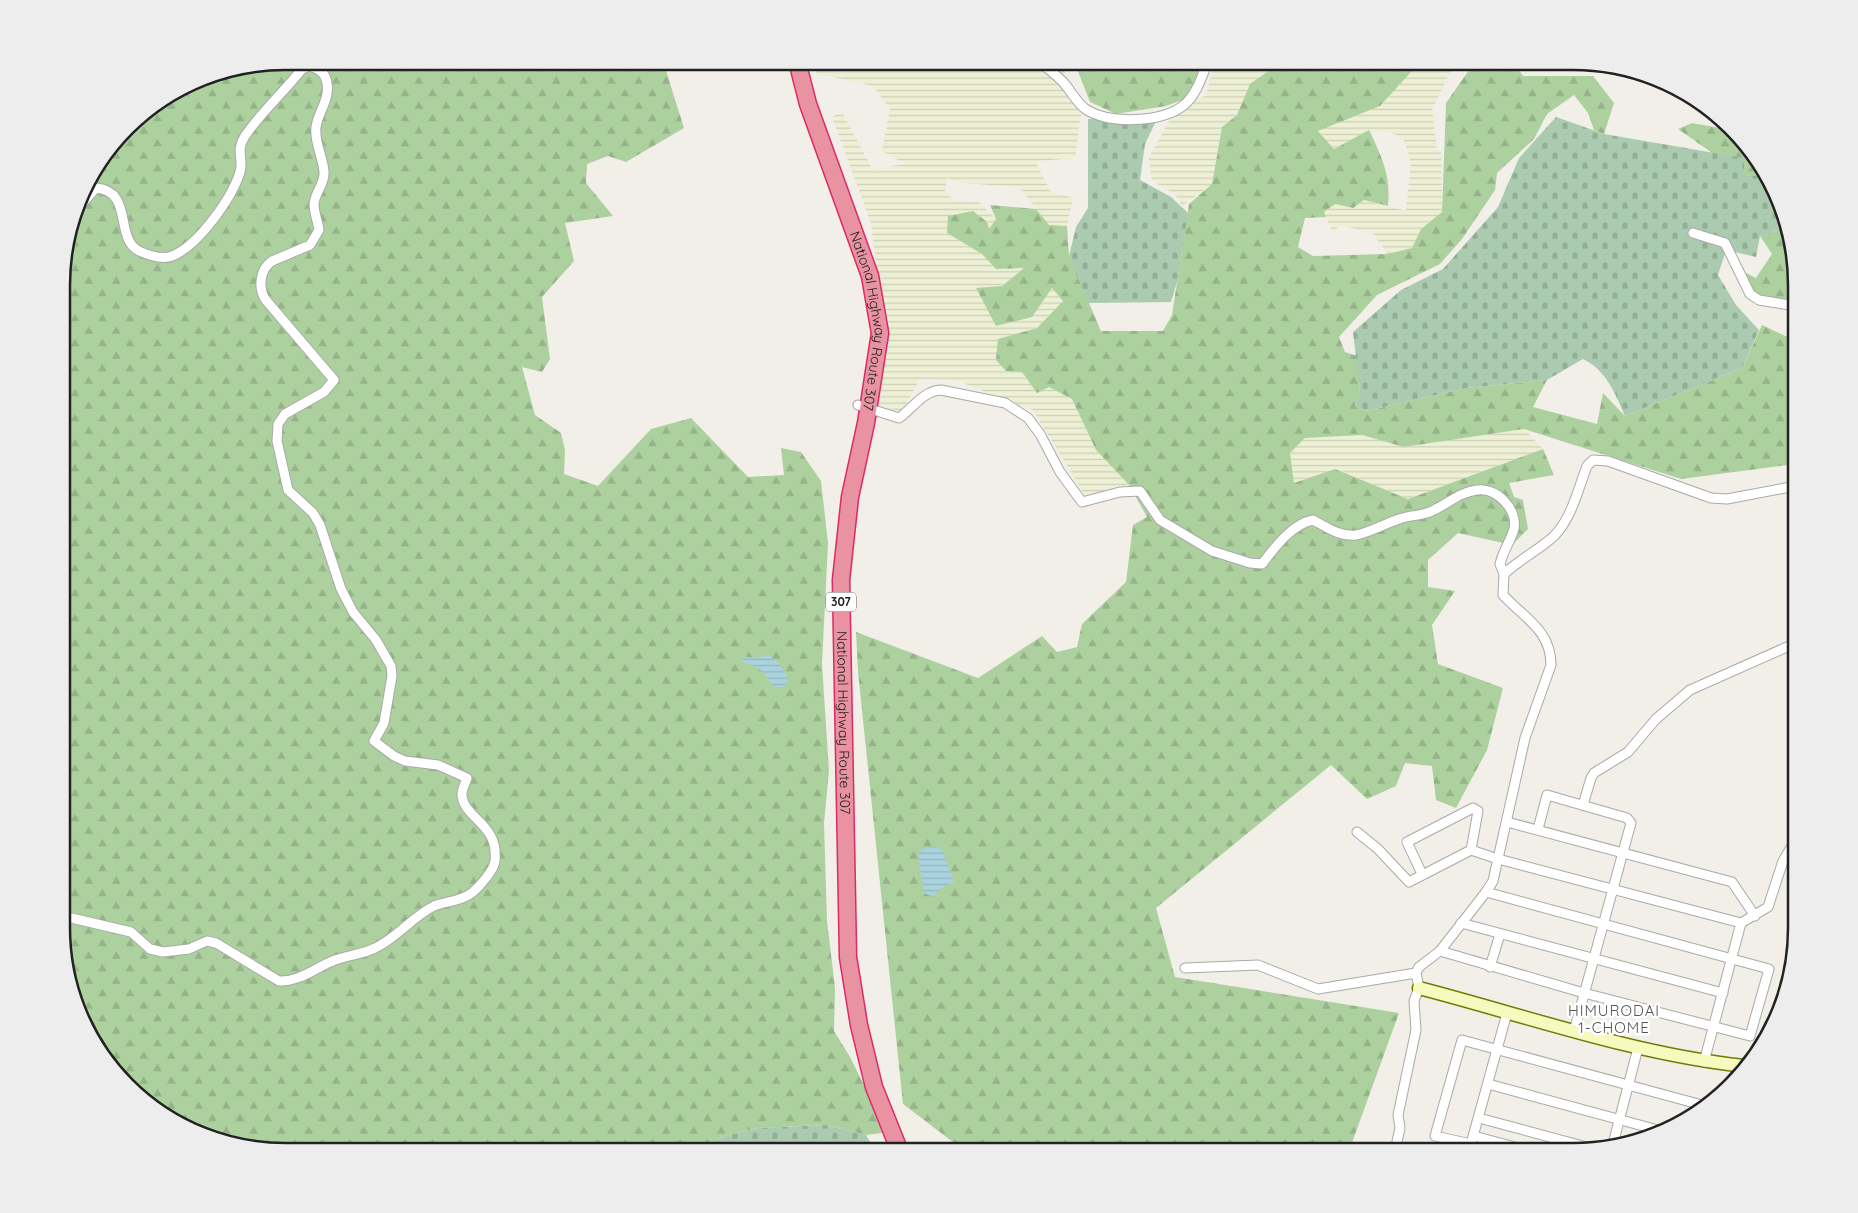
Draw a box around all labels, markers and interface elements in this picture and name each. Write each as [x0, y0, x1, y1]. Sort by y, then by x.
street label: National Highway Route 307 [846, 229, 889, 412]
road number: 307 [826, 592, 856, 612]
street label: National Highway Route 307 [833, 631, 854, 815]
district label: HIMURODAI 1-CHOME [1568, 1001, 1660, 1037]

